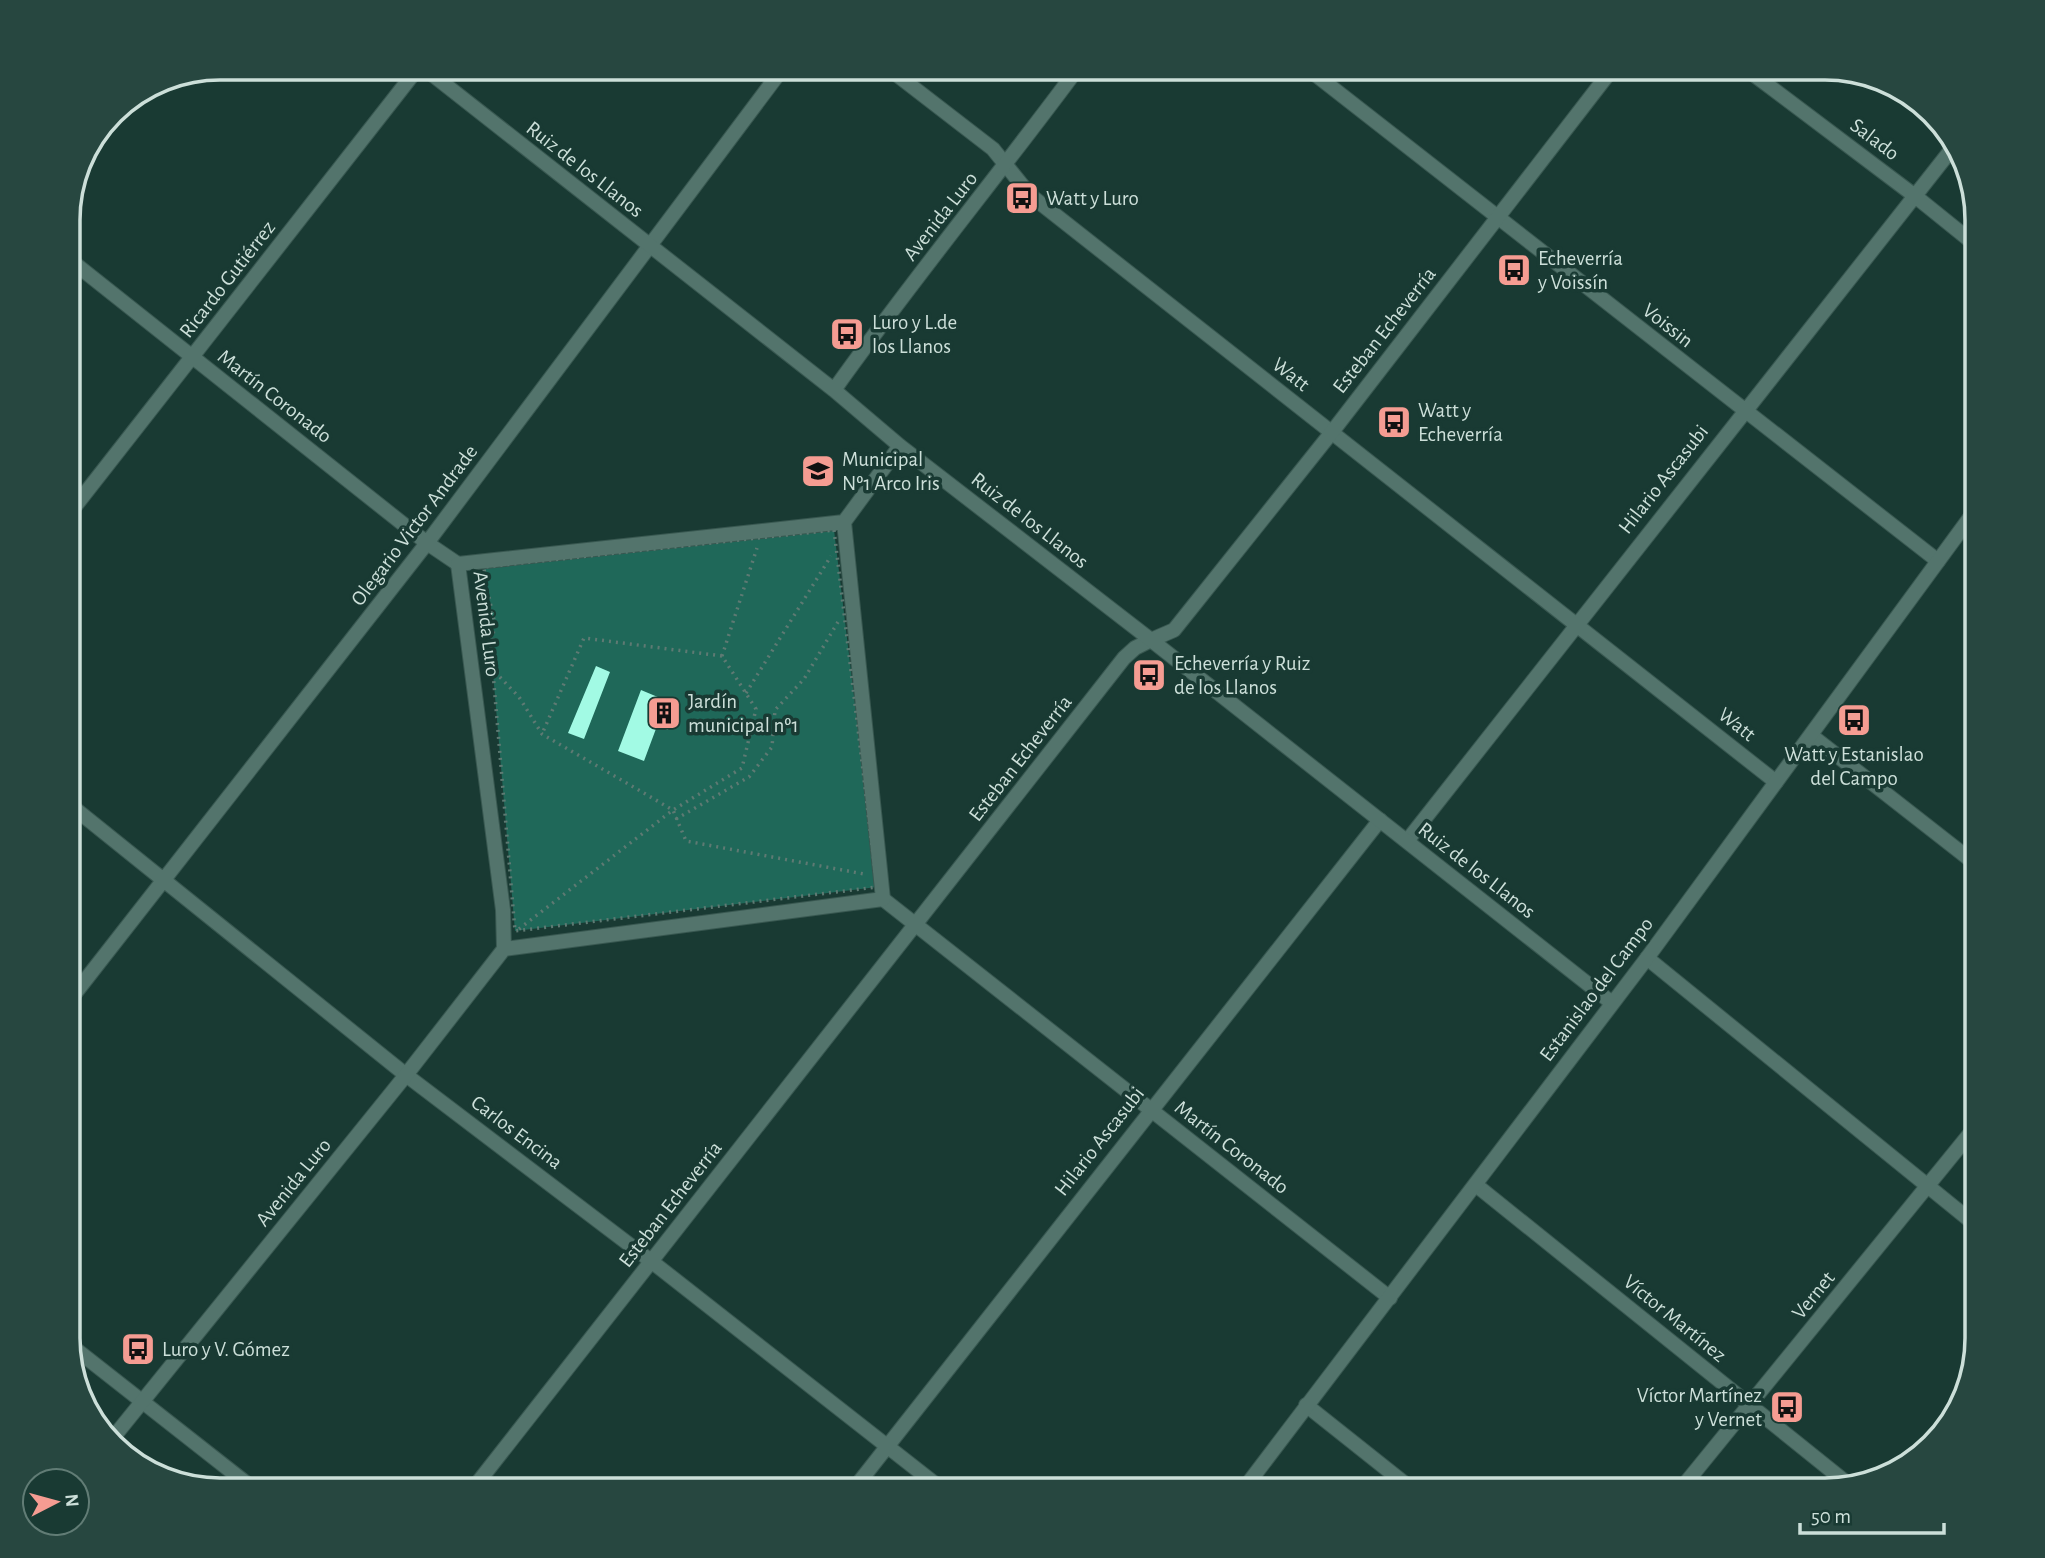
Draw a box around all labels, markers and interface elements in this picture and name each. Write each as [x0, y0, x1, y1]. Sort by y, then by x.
street label: Salado [1846, 114, 1903, 164]
street label: Ruiz de los Llanos [522, 117, 647, 221]
street label: Avenida Luro [899, 168, 981, 265]
bus stop icon: Watt y Luro [1003, 179, 1041, 217]
place label: Watt y Luro [1046, 188, 1139, 209]
street label: Ricardo Gutiérrez [175, 217, 279, 342]
place label: Echeverría y Voissín [1537, 248, 1623, 293]
bus stop icon: Echeverría y Voissín [1495, 251, 1533, 289]
street label: Esteban Echeverría [1329, 263, 1440, 397]
street label: Voissin [1638, 299, 1697, 351]
place label: Luro y L.de los Llanos [872, 312, 957, 357]
bus stop icon: Luro y L.de los Llanos [828, 315, 866, 353]
street label: Martín Coronado [214, 346, 335, 447]
street label: Watt [1268, 354, 1313, 395]
place label: Watt y Echeverría [1418, 400, 1503, 445]
bus stop icon: Watt y Echeverría [1375, 403, 1413, 441]
street label: Hilario Ascasubi [1615, 421, 1712, 538]
street label: Olegario Victor Andrade [347, 441, 482, 610]
place label: Municipal Nº1 Arco Iris [842, 449, 940, 494]
school or university icon: Municipal Nº1 Arco Iris [799, 452, 837, 490]
street label: Ruiz de los Llanos [967, 468, 1092, 572]
street label: Avenida Luro [470, 570, 503, 678]
place label: Echeverría y Ruiz de los Llanos [1174, 653, 1310, 698]
bus stop icon: Echeverría y Ruiz de los Llanos [1130, 656, 1168, 694]
place label: Jardín municipal nº1 [688, 691, 799, 736]
street label: Esteban Echeverría [965, 691, 1076, 825]
building icon: Jardín municipal nº1 [645, 694, 683, 732]
bus stop icon: Watt y Estanislao del Campo [1835, 701, 1873, 739]
street label: Watt [1714, 704, 1759, 745]
place label: Watt y Estanislao del Campo [1784, 744, 1924, 789]
street label: Ruiz de los Llanos [1414, 818, 1539, 922]
street label: Estanislao del Campo [1536, 914, 1657, 1065]
street label: Hilario Ascasubi [1051, 1083, 1148, 1200]
street label: Carlos Encina [467, 1091, 567, 1174]
street label: Martín Coronado [1171, 1097, 1292, 1198]
street label: Avenida Luro [252, 1134, 335, 1230]
street label: Esteban Echeverría [615, 1137, 726, 1271]
street label: Vernet [1788, 1267, 1839, 1323]
street label: Víctor Martínez [1619, 1271, 1730, 1366]
bus stop icon: Luro y V. Gómez [119, 1330, 157, 1368]
place label: Luro y V. Gómez [162, 1339, 290, 1360]
place label: Víctor Martínez y Vernet [1637, 1385, 1762, 1430]
bus stop icon: Víctor Martínez y Vernet [1768, 1388, 1806, 1426]
north arrow [21, 1467, 91, 1537]
scale bar [1800, 1492, 1944, 1536]
text: N [61, 1493, 82, 1508]
text: 50 m [1811, 1506, 1851, 1527]

